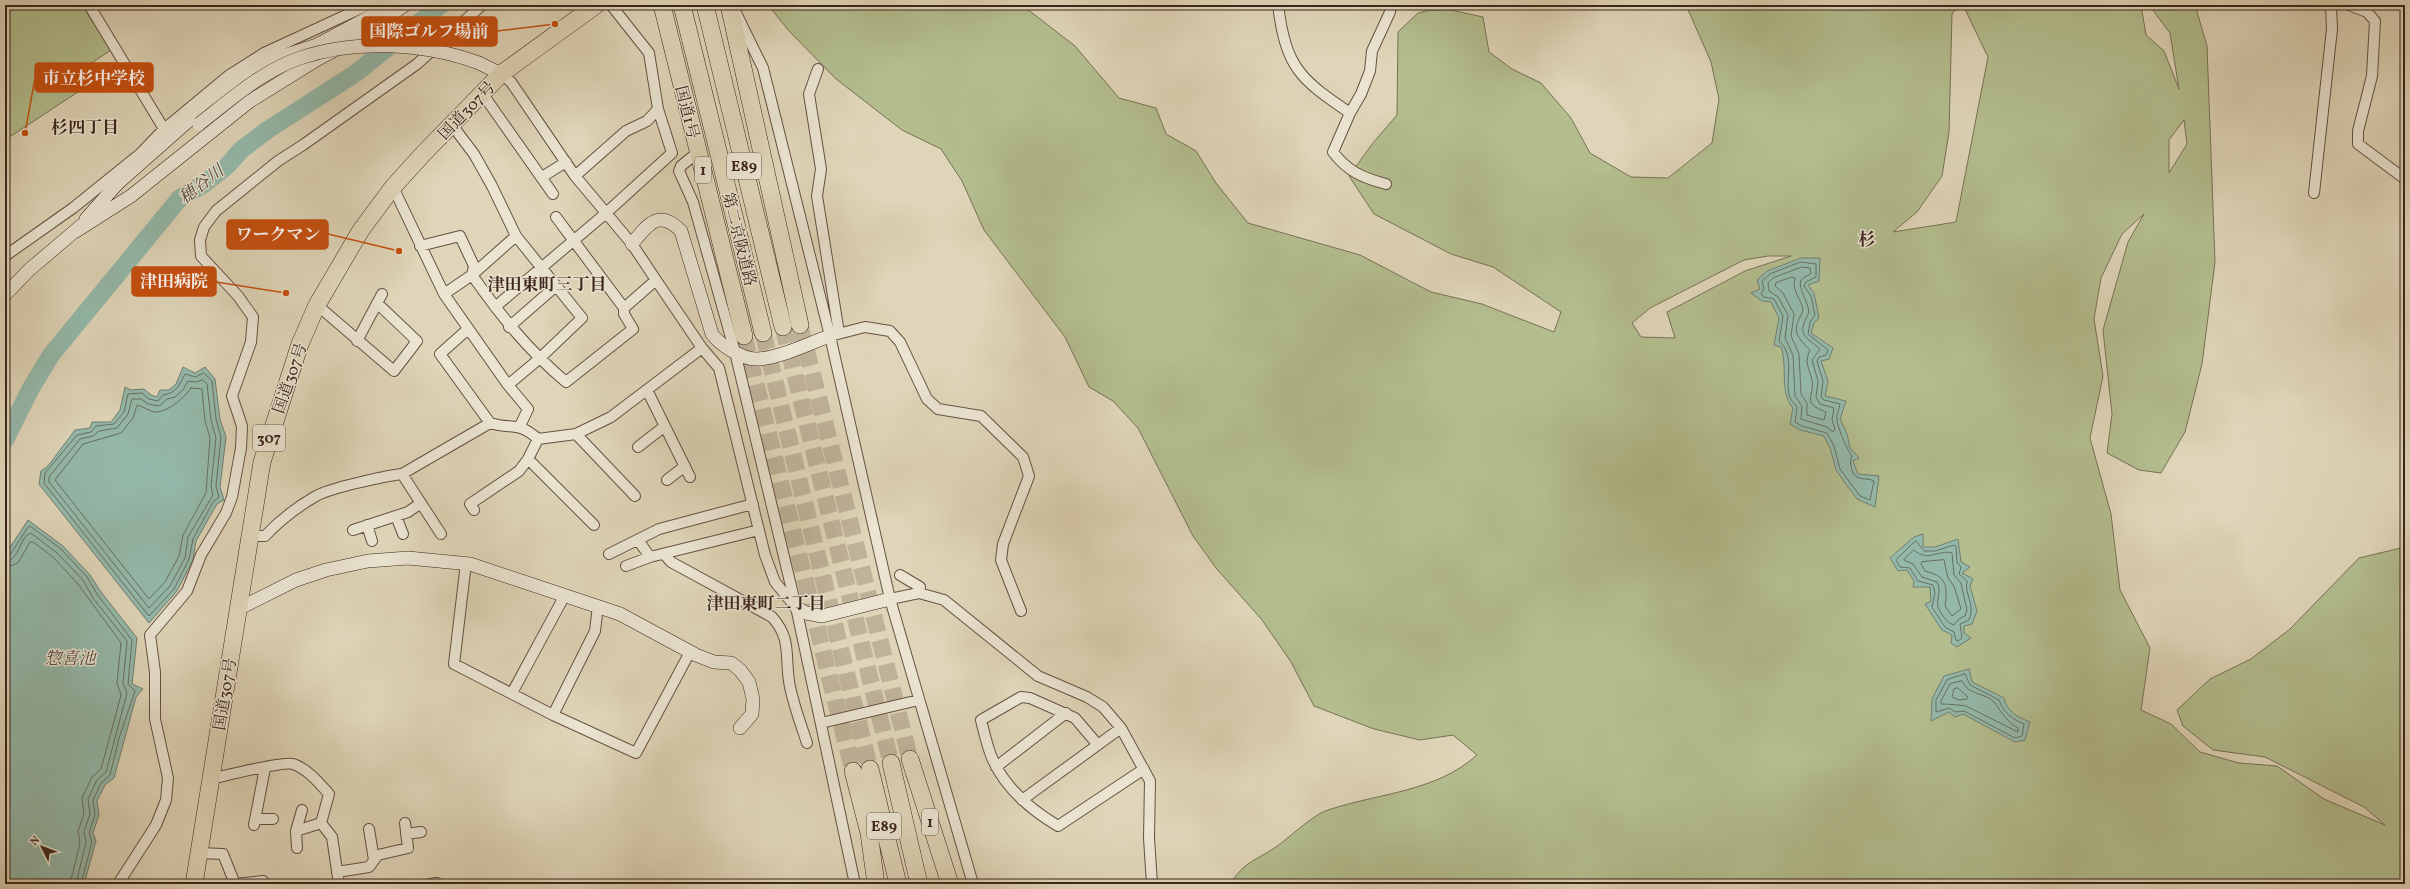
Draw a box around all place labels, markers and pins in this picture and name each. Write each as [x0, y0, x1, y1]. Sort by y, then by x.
callout: 国際ゴルフ場前 [362, 17, 497, 46]
callout: 市立杉中学校 [35, 63, 153, 92]
callout: ワークマン [227, 220, 328, 249]
callout: 津田病院 [132, 267, 216, 296]

